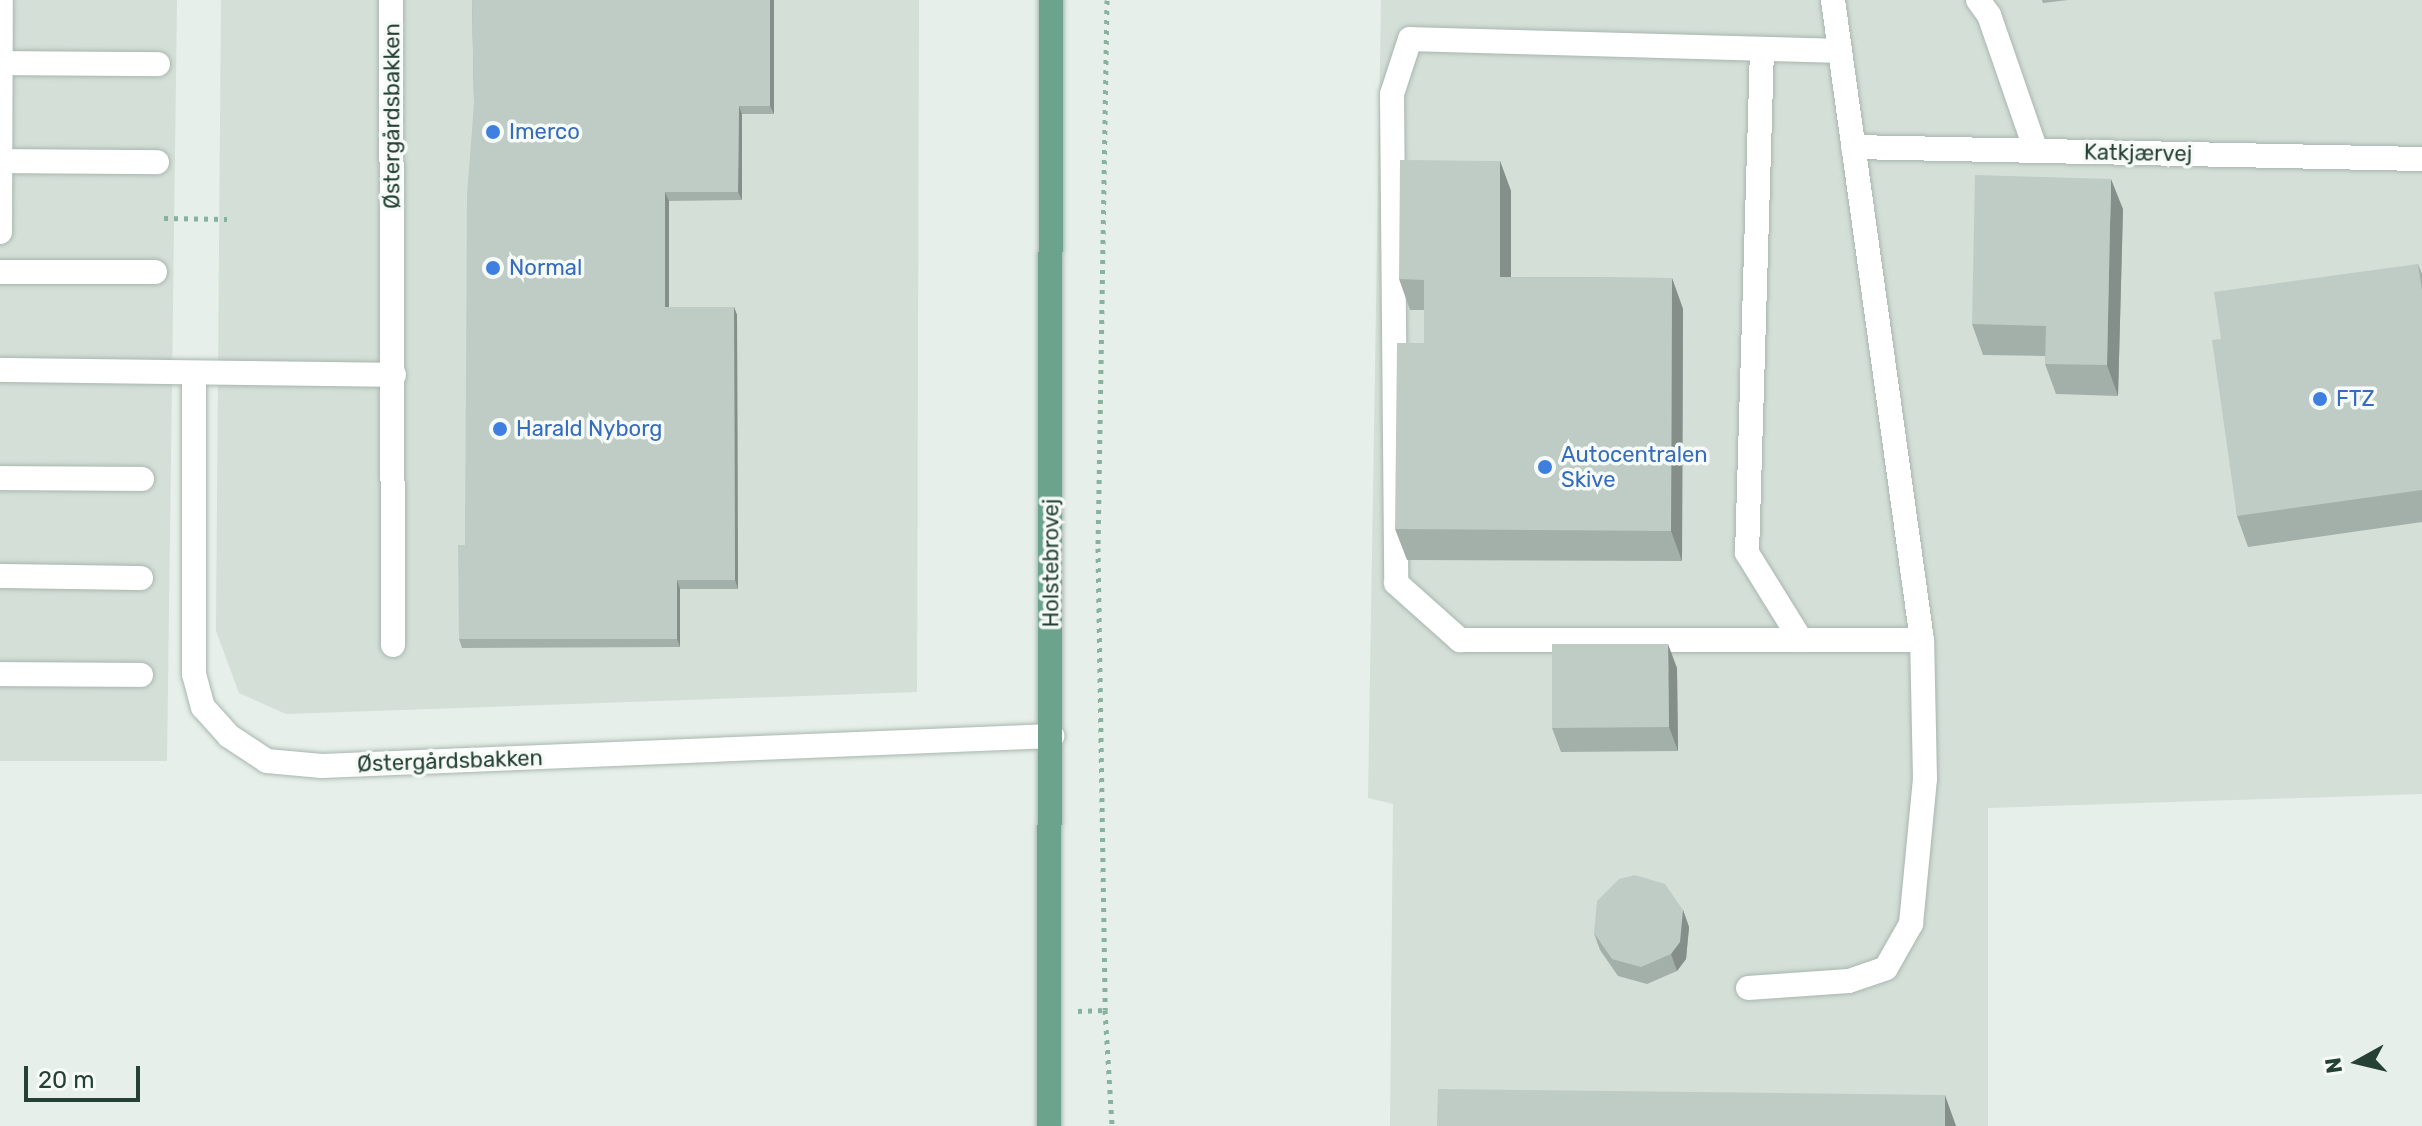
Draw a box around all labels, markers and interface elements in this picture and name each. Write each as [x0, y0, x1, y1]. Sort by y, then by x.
street label: Østergårdsbakken [379, 23, 405, 209]
place label: Imerco [509, 119, 580, 145]
marker: Imerco [484, 123, 502, 141]
street label: Katkjærvej [2084, 139, 2192, 167]
place label: Normal [509, 255, 582, 281]
marker: Normal [484, 259, 502, 277]
place label: FTZ [2336, 386, 2375, 412]
marker: FTZ [2311, 390, 2329, 408]
place label: Harald Nyborg [516, 416, 662, 442]
marker: Harald Nyborg [491, 420, 509, 438]
place label: Autocentralen Skive [1561, 441, 1708, 492]
marker: Autocentralen Skive [1536, 458, 1554, 476]
street label: Holstebrovej [1038, 499, 1064, 627]
street label: Østergårdsbakken [357, 745, 543, 777]
north arrow [2318, 1022, 2398, 1102]
scale bar [28, 1050, 144, 1100]
text: N [2319, 1056, 2348, 1075]
text: 20 m [38, 1066, 95, 1094]

